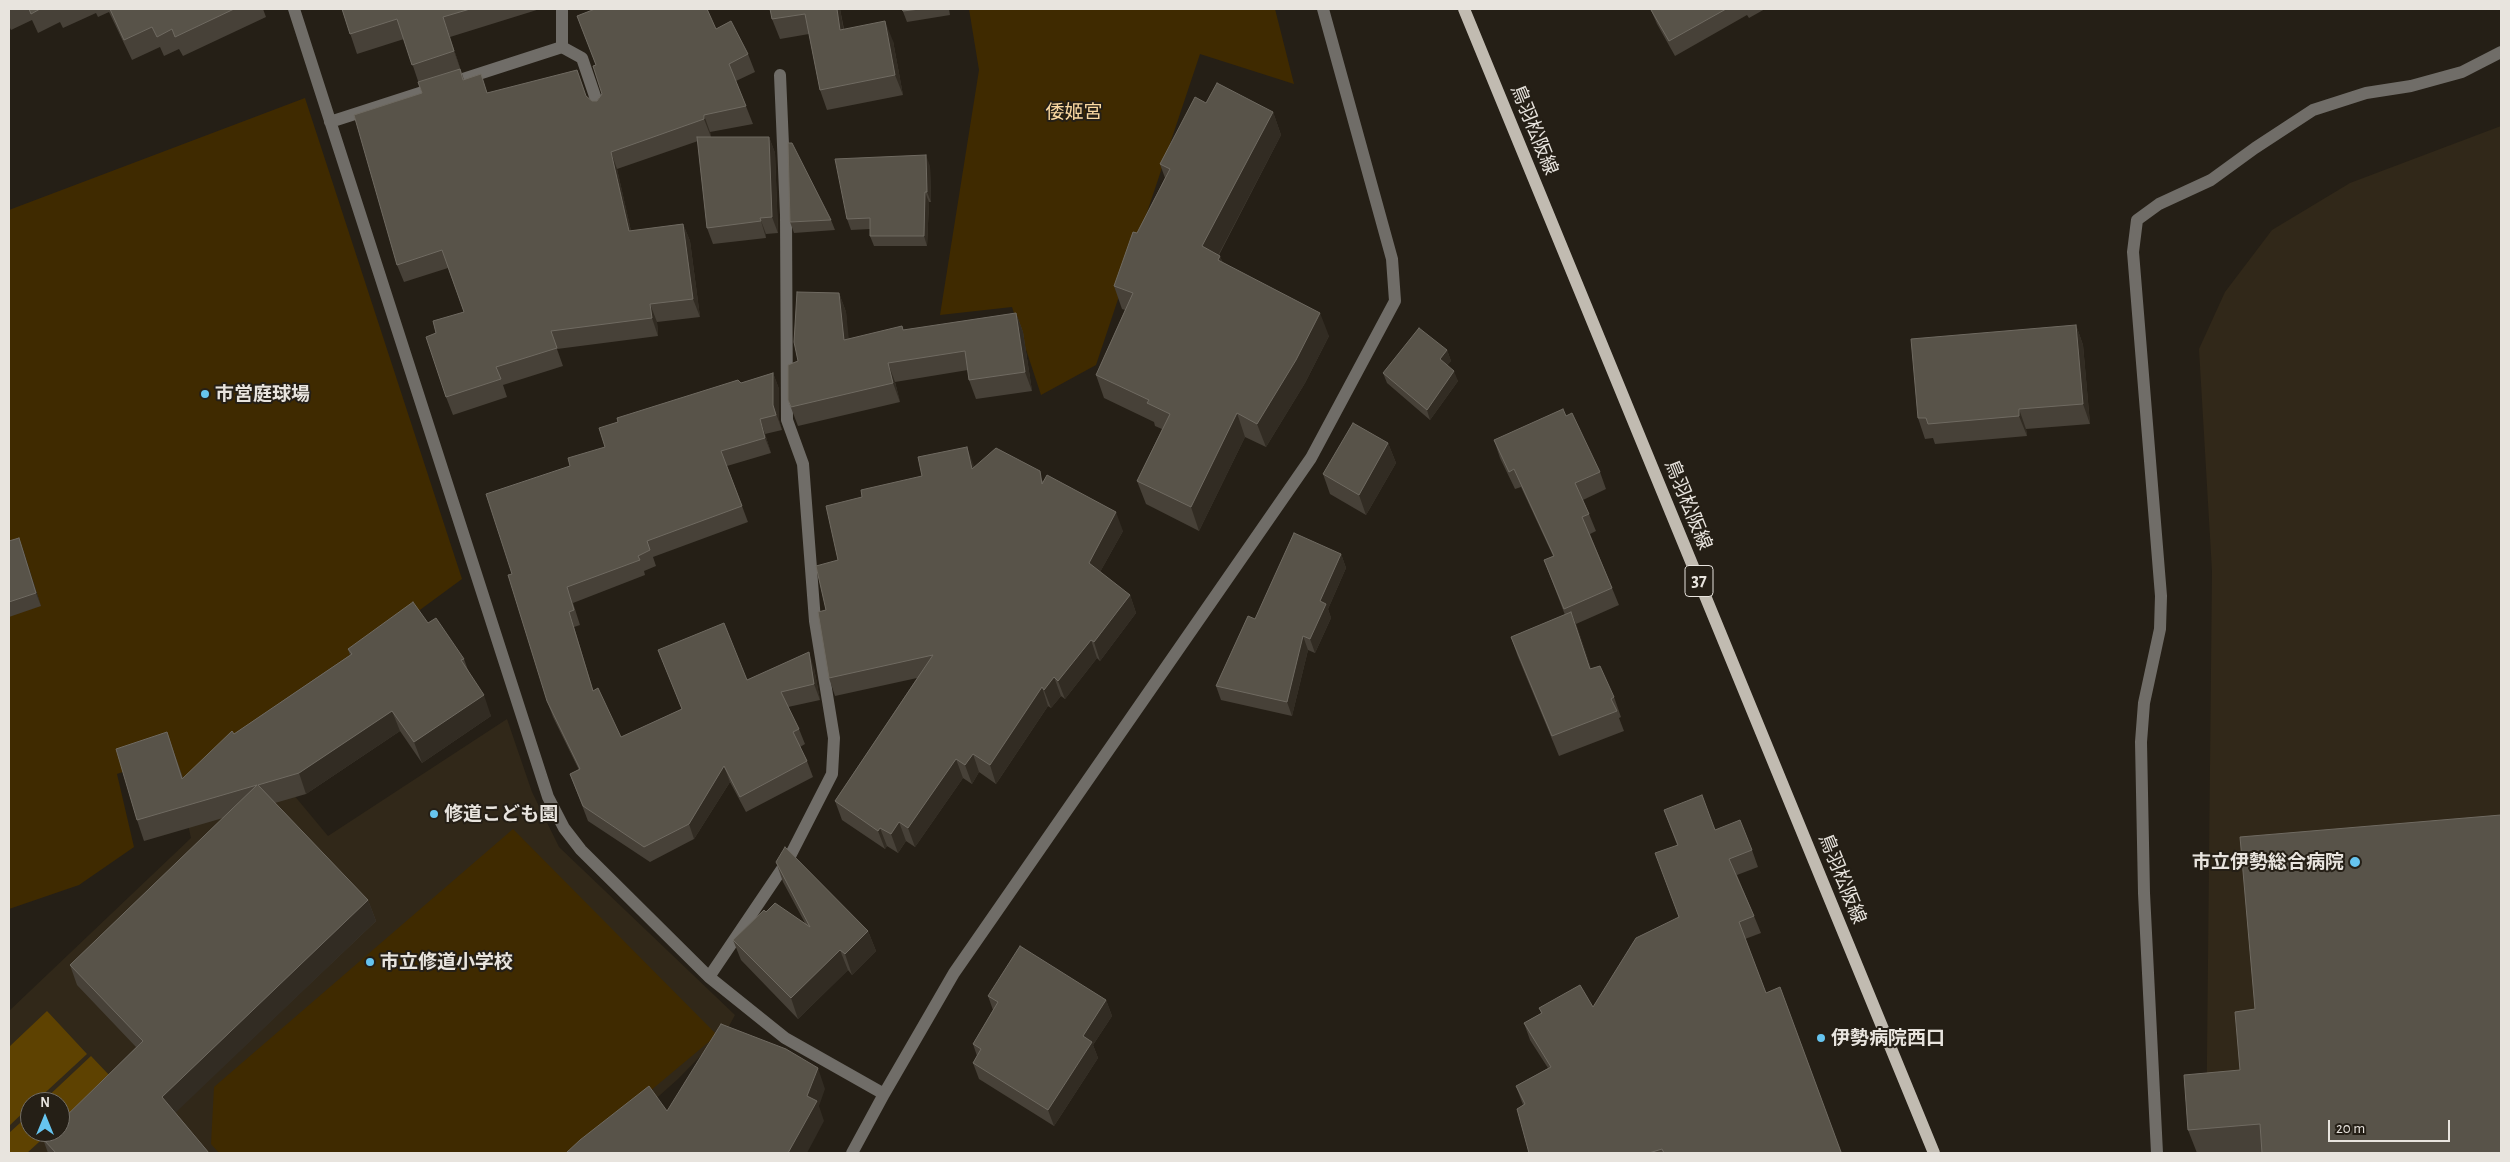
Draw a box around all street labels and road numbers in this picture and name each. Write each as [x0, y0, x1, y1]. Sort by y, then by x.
street label: 鳥羽松阪線 [1506, 82, 1562, 178]
street label: 鳥羽松阪線 [1660, 457, 1716, 553]
road number: 37 [1685, 566, 1713, 596]
street label: 鳥羽松阪線 [1814, 831, 1870, 927]

